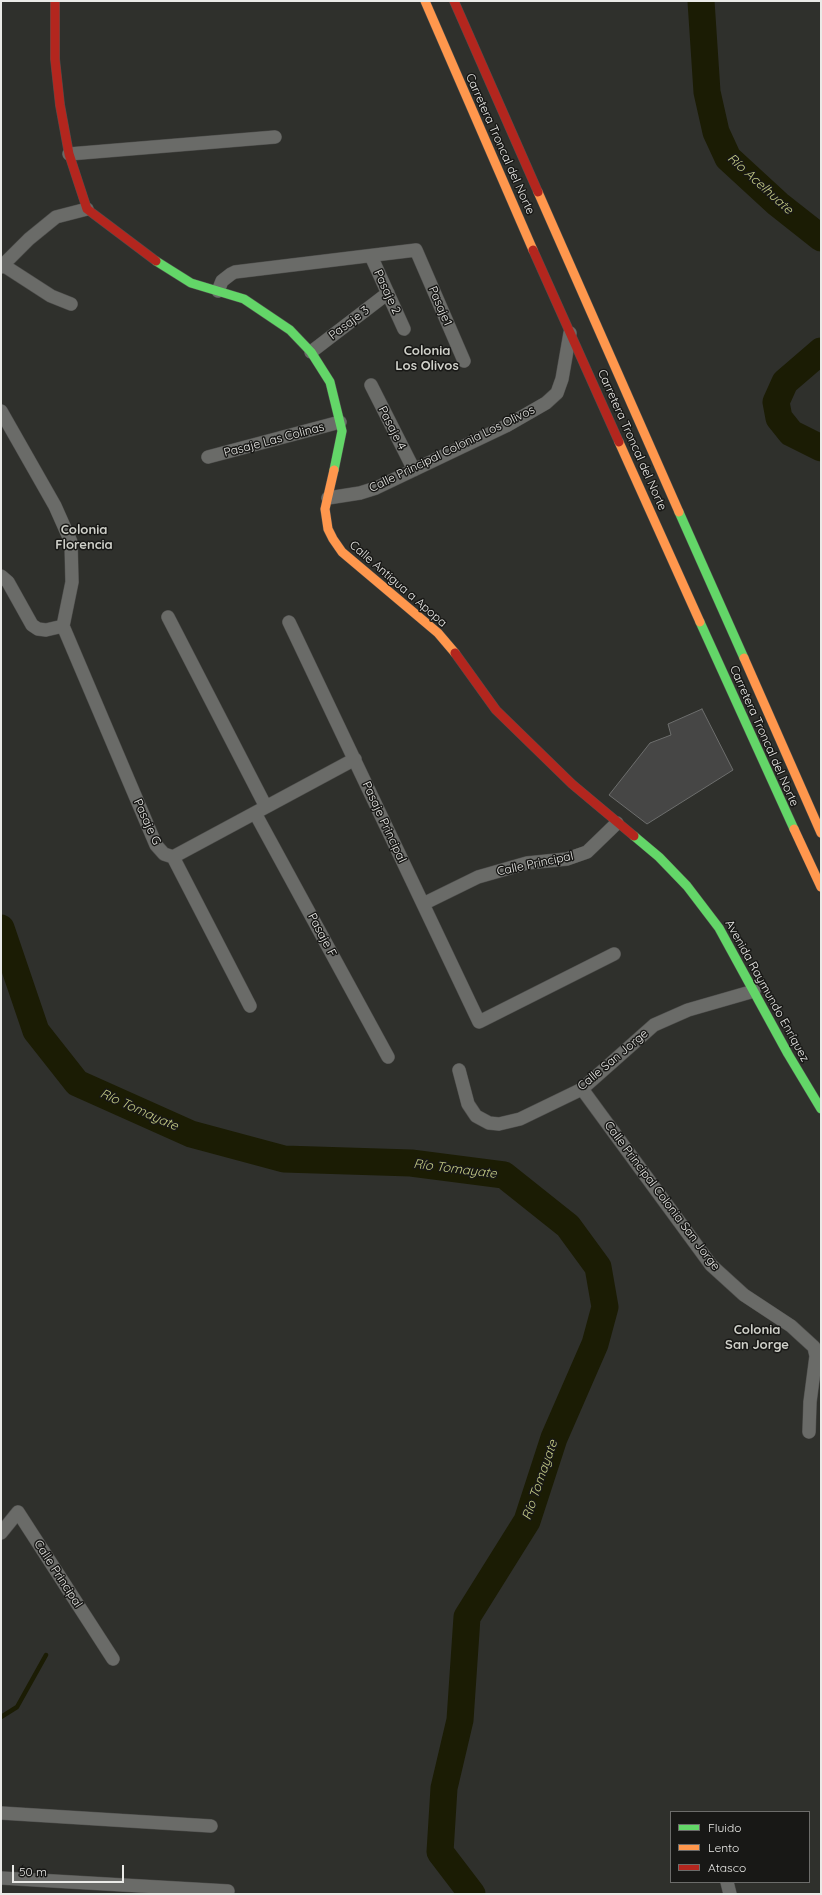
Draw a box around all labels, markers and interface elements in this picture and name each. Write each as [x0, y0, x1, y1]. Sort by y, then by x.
street label: Carretera Troncal del Norte [462, 71, 538, 217]
water label: Río Acelhuate [724, 151, 796, 217]
street label: Pasaje 2 [370, 268, 404, 316]
street label: Pasaje1 [425, 284, 455, 328]
street label: Pasaje 3 [326, 303, 372, 343]
district label: Colonia Los Olivos [395, 343, 459, 374]
street label: Carretera Troncal del Norte [594, 367, 670, 513]
street label: Calle Principal Colonia Los Olivos [367, 403, 537, 495]
street label: Pasaje 4 [375, 404, 409, 452]
street label: Pasaje Las Colinas [222, 420, 326, 460]
district label: Colonia Florencia [55, 522, 113, 553]
street label: Calle Antigua a Apopa [346, 538, 450, 630]
street label: Carretera Troncal del Norte [726, 663, 802, 809]
street label: Pasaje Principal [359, 779, 409, 865]
street label: Pasaje G [130, 797, 164, 847]
street label: Calle Principal [495, 849, 575, 879]
street label: Pasaje F [305, 911, 339, 959]
street label: Avenida Raymundo Enríquez [722, 918, 812, 1064]
street label: Calle San Jorge [575, 1026, 651, 1094]
water label: Río Tomayate [98, 1086, 180, 1134]
street label: Calle Principal Colonia San Jorge [601, 1119, 723, 1273]
water label: Río Tomayate [413, 1156, 497, 1182]
district label: Colonia San Jorge [725, 1322, 789, 1353]
water label: Río Tomayate [519, 1438, 561, 1522]
street label: Calle Principal [31, 1537, 85, 1611]
legend [670, 1811, 810, 1883]
text: Fluido [708, 1820, 741, 1835]
text: Lento [708, 1840, 739, 1855]
scale bar [14, 1857, 126, 1883]
text: Atasco [708, 1860, 746, 1875]
text: 50 m [19, 1864, 47, 1879]

